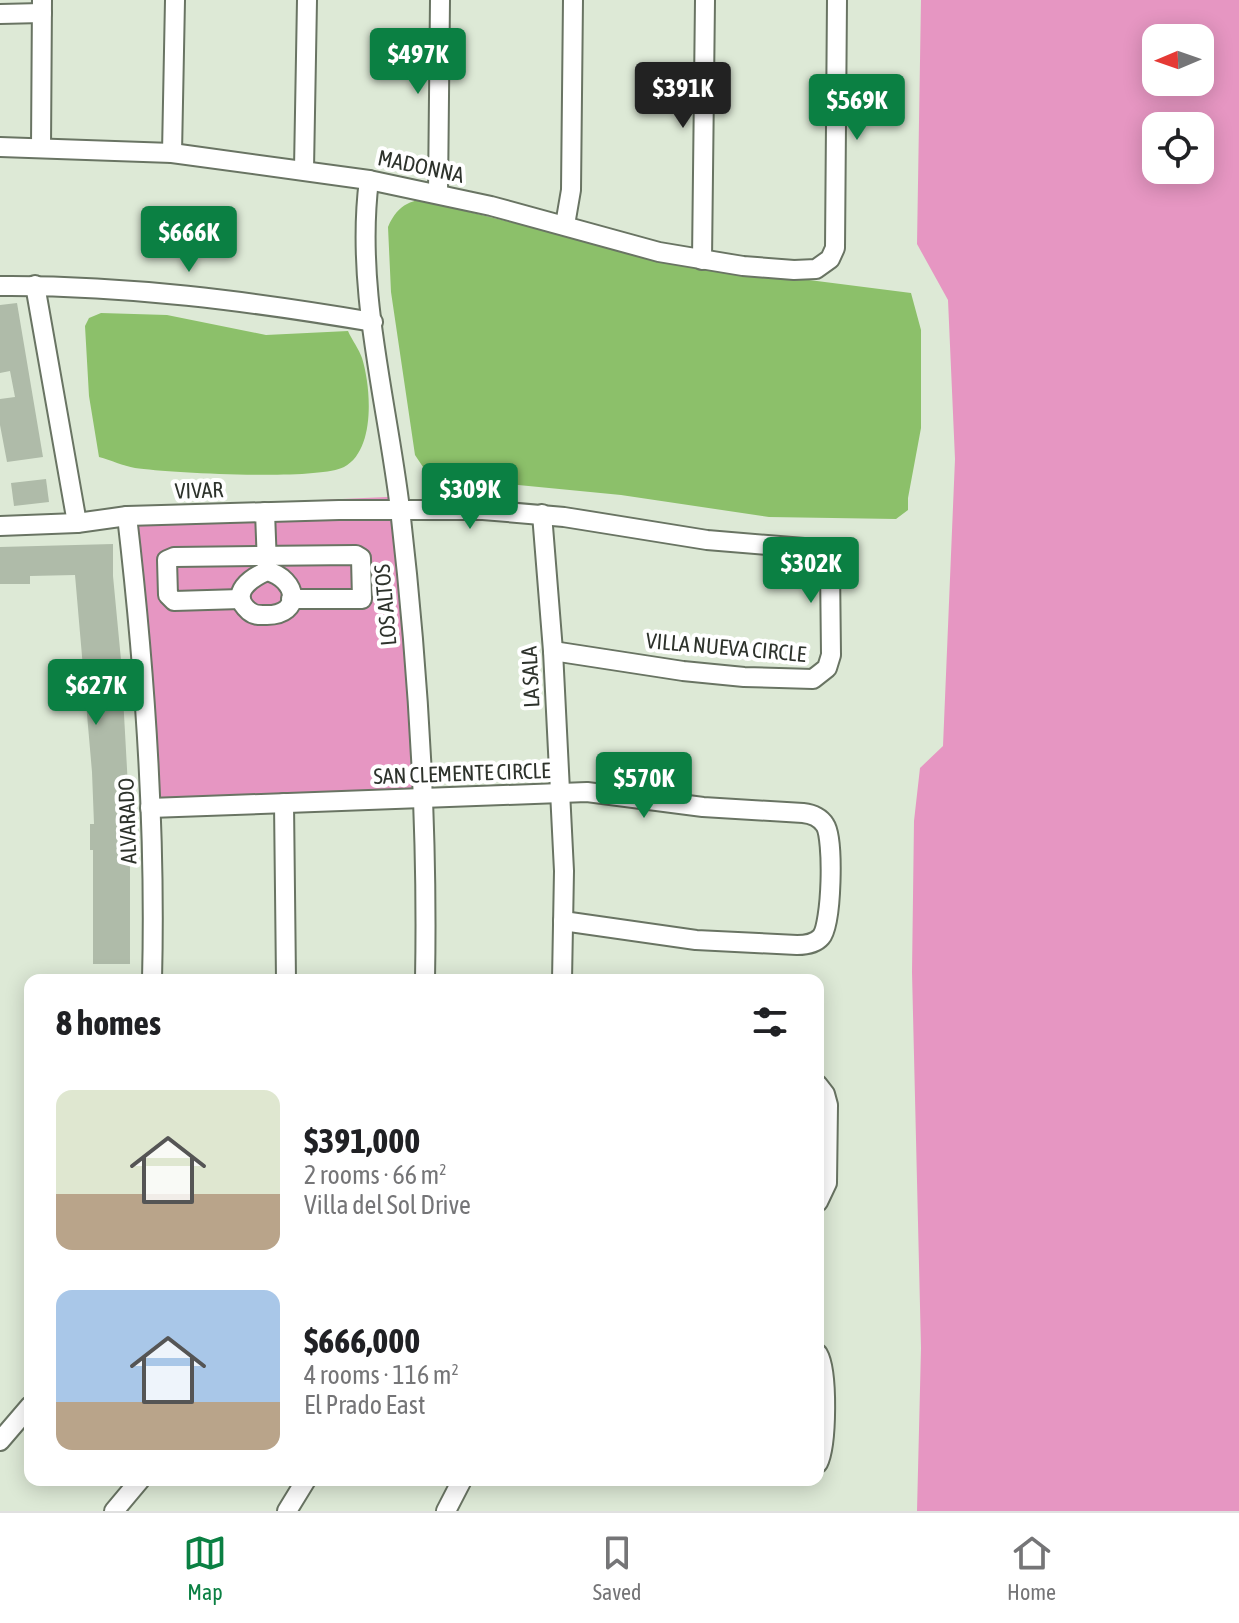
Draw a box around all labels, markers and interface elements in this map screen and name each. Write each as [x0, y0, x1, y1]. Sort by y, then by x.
north arrow [1142, 24, 1214, 96]
map controls [1142, 24, 1214, 184]
pin: $497K [362, 28, 474, 96]
text: $497K [388, 39, 448, 69]
pin: $391K [627, 62, 739, 130]
text: $391K [653, 73, 713, 103]
pin: $569K [801, 74, 913, 142]
text: $569K [827, 85, 887, 115]
button: locate [1142, 112, 1214, 184]
street label: MADONNA [376, 144, 467, 188]
pin: $666K [133, 206, 245, 274]
text: $666K [159, 217, 219, 247]
pin: $309K [414, 463, 526, 531]
text: $309K [440, 474, 500, 504]
street label: VIVAR [174, 476, 224, 504]
pin: $302K [755, 537, 867, 605]
text: $302K [781, 548, 841, 578]
street label: LOS ALTOS [368, 563, 402, 647]
street label: VILLA NUEVA CIRCLE [645, 627, 808, 667]
street label: LA SALA [515, 645, 545, 708]
pin: $627K [40, 659, 152, 727]
text: $627K [66, 670, 126, 700]
pin: $570K [588, 752, 700, 820]
street label: SAN CLEMENTE CIRCLE [373, 757, 552, 789]
text: $570K [614, 763, 674, 793]
street label: ALVARADO [113, 777, 141, 865]
icon: filters [748, 1000, 792, 1044]
text: 8 homes [56, 1003, 161, 1042]
text: $391,000 [304, 1121, 420, 1160]
icon: home [120, 1122, 216, 1218]
text: 2 rooms · 66 m² [304, 1160, 446, 1190]
text: Villa del Sol Drive [304, 1190, 471, 1220]
text: $666,000 [304, 1321, 420, 1360]
icon: home [120, 1322, 216, 1418]
text: 4 rooms · 116 m² [304, 1360, 459, 1390]
text: El Prado East [304, 1390, 425, 1420]
tab: Map [183, 1531, 227, 1605]
tab: Saved [593, 1531, 641, 1605]
tab: Home [1007, 1531, 1056, 1605]

